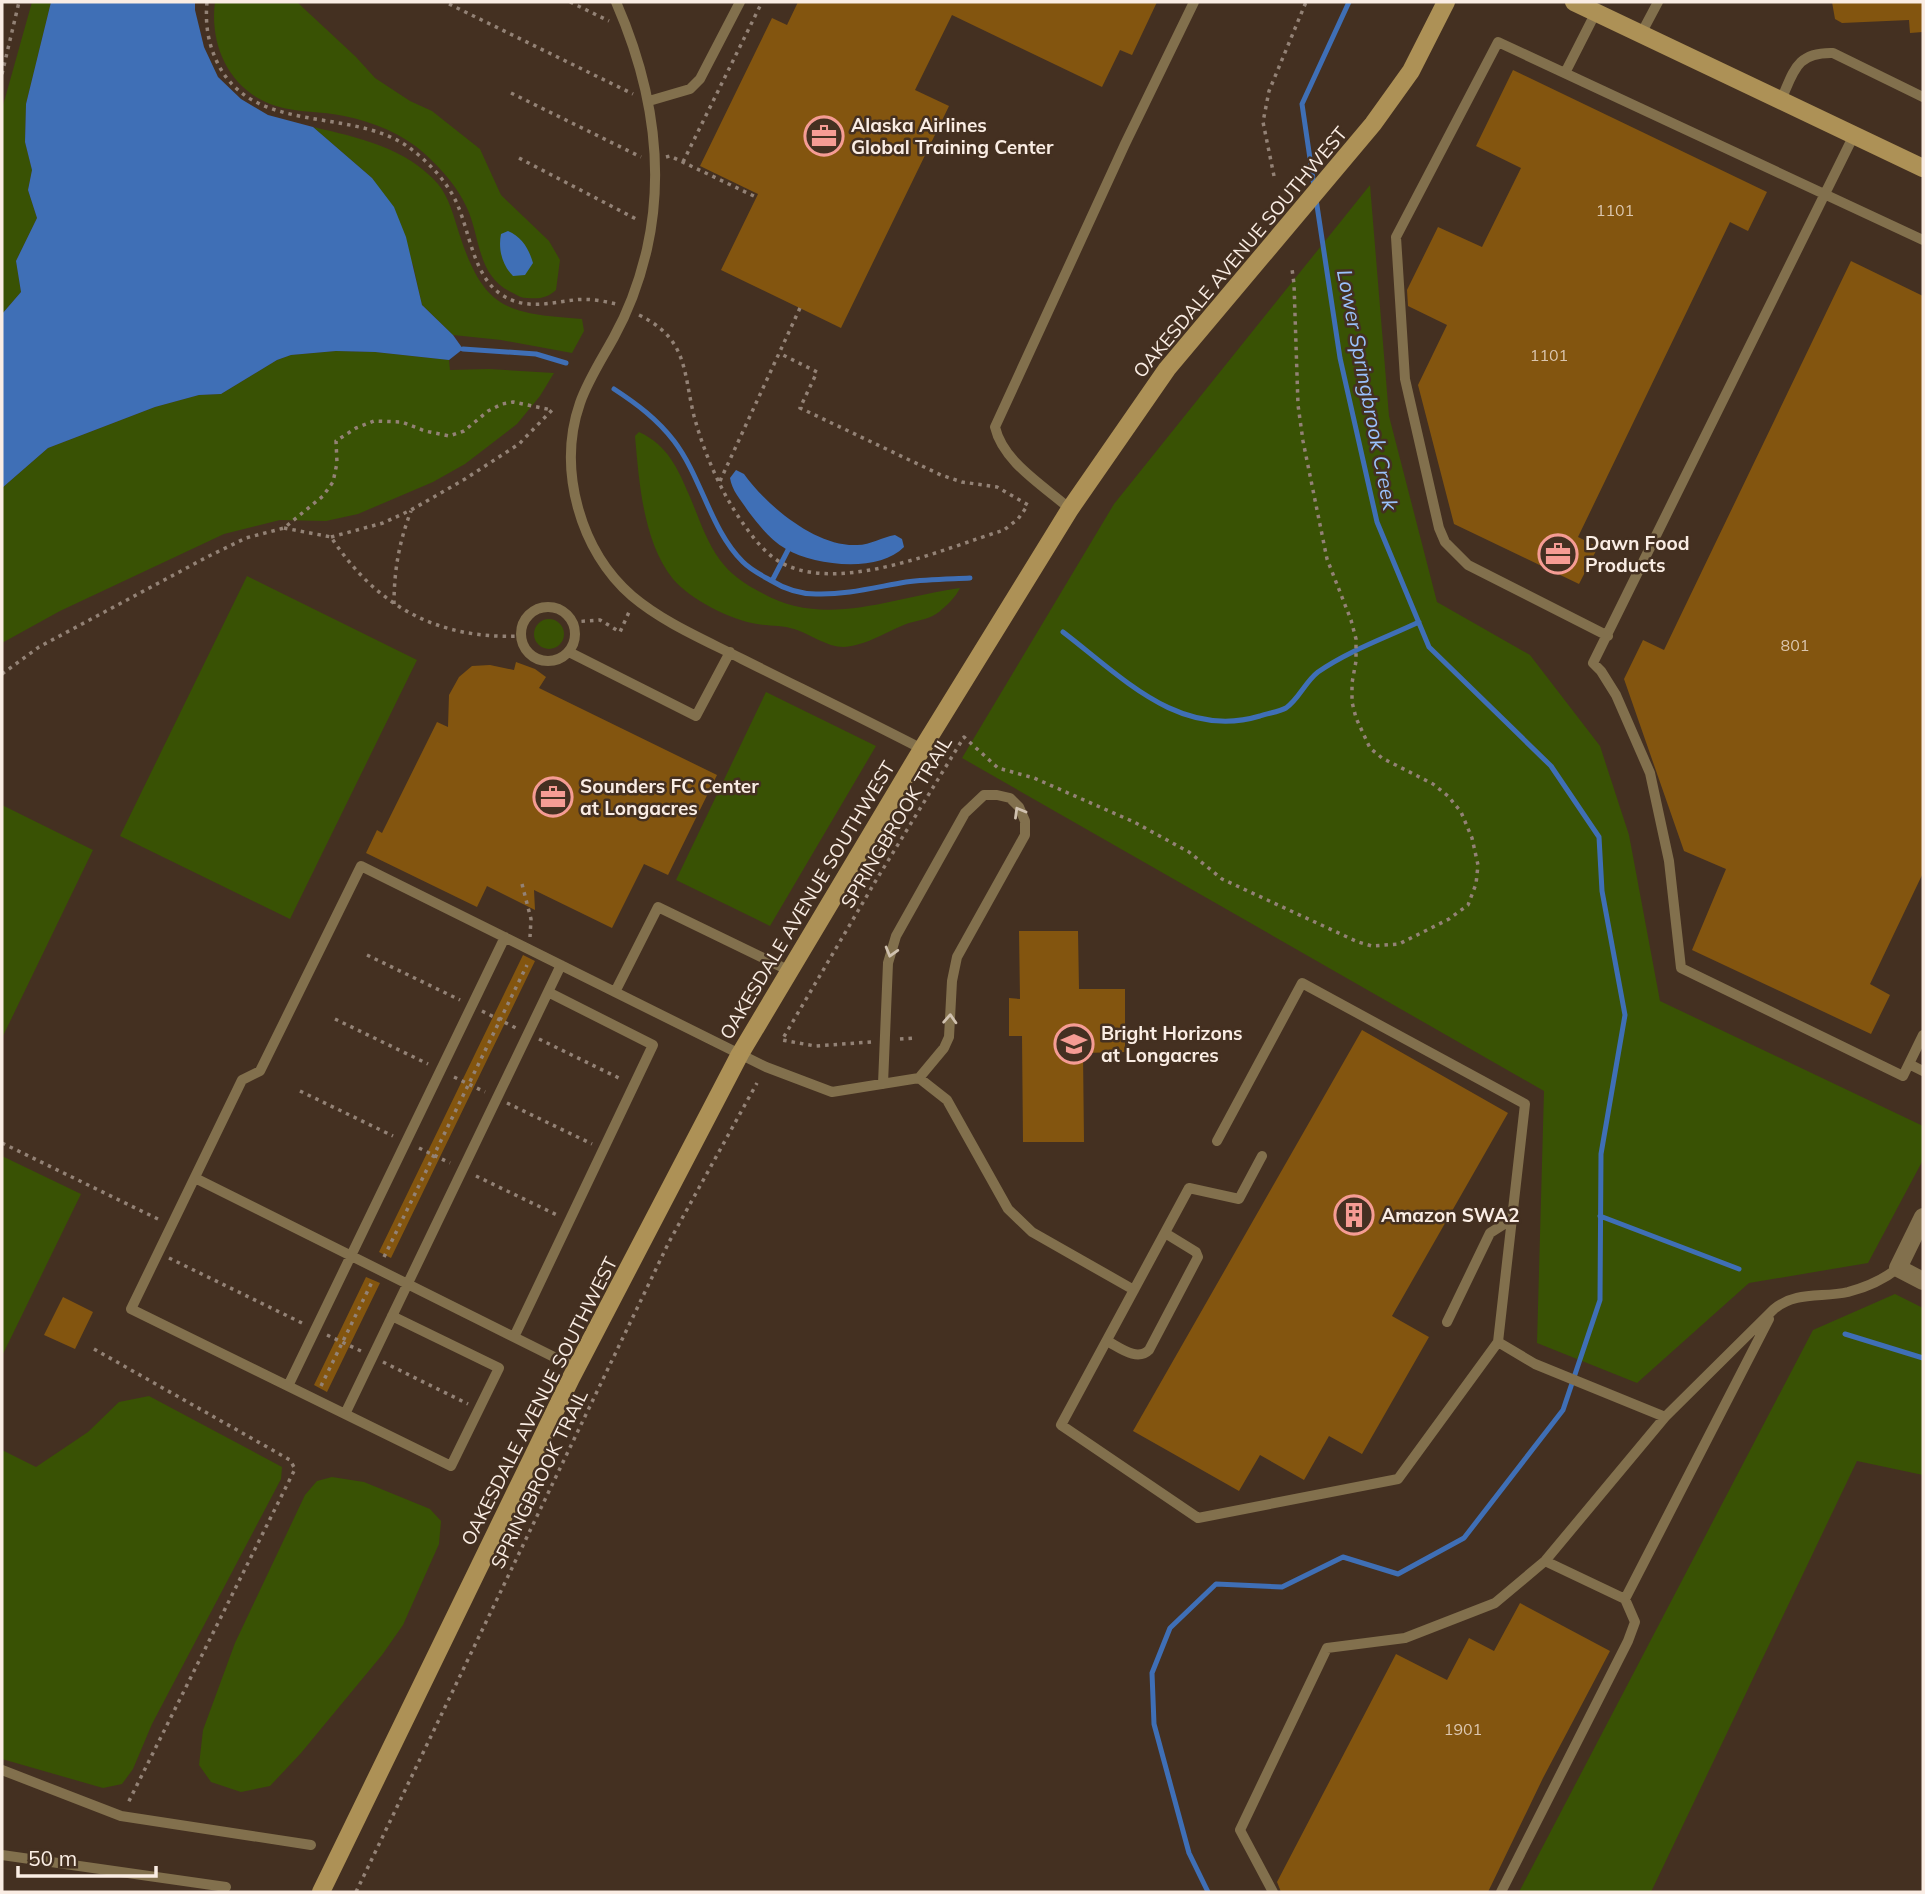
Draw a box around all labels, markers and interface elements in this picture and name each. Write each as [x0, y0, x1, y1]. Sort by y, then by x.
place label: Alaska Airlines Global Training Center [851, 113, 1054, 159]
office icon: Alaska Airlines Global Training Center [803, 115, 845, 157]
street label: OAKESDALE AVENUE SOUTHWEST [1128, 121, 1353, 383]
house number: 1101 [1596, 200, 1634, 220]
water label: Lower Springbrook Creek [1332, 267, 1404, 514]
house number: 1101 [1530, 345, 1568, 365]
place label: Dawn Food Products [1585, 531, 1689, 577]
office icon: Dawn Food Products [1537, 533, 1579, 575]
house number: 801 [1781, 635, 1809, 655]
street label: SPRINGBROOK TRAIL [835, 731, 957, 912]
street label: OAKESDALE AVENUE SOUTHWEST [714, 756, 900, 1044]
place label: Sounders FC Center at Longacres [580, 774, 759, 820]
office icon: Sounders FC Center at Longacres [532, 776, 574, 818]
one-way arrow [1014, 807, 1027, 820]
one-way arrow [885, 946, 899, 958]
one-way arrow [942, 1014, 957, 1025]
place label: Bright Horizons at Longacres [1101, 1021, 1243, 1067]
school or university icon: Bright Horizons at Longacres [1053, 1023, 1095, 1065]
building icon: Amazon SWA2 [1333, 1194, 1375, 1236]
place label: Amazon SWA2 [1381, 1203, 1520, 1227]
street label: OAKESDALE AVENUE SOUTHWEST [455, 1252, 623, 1549]
street label: SPRINGBROOK TRAIL [485, 1385, 593, 1572]
house number: 1901 [1444, 1719, 1482, 1739]
scale bar [18, 1834, 156, 1878]
text: 50 m [28, 1845, 77, 1871]

